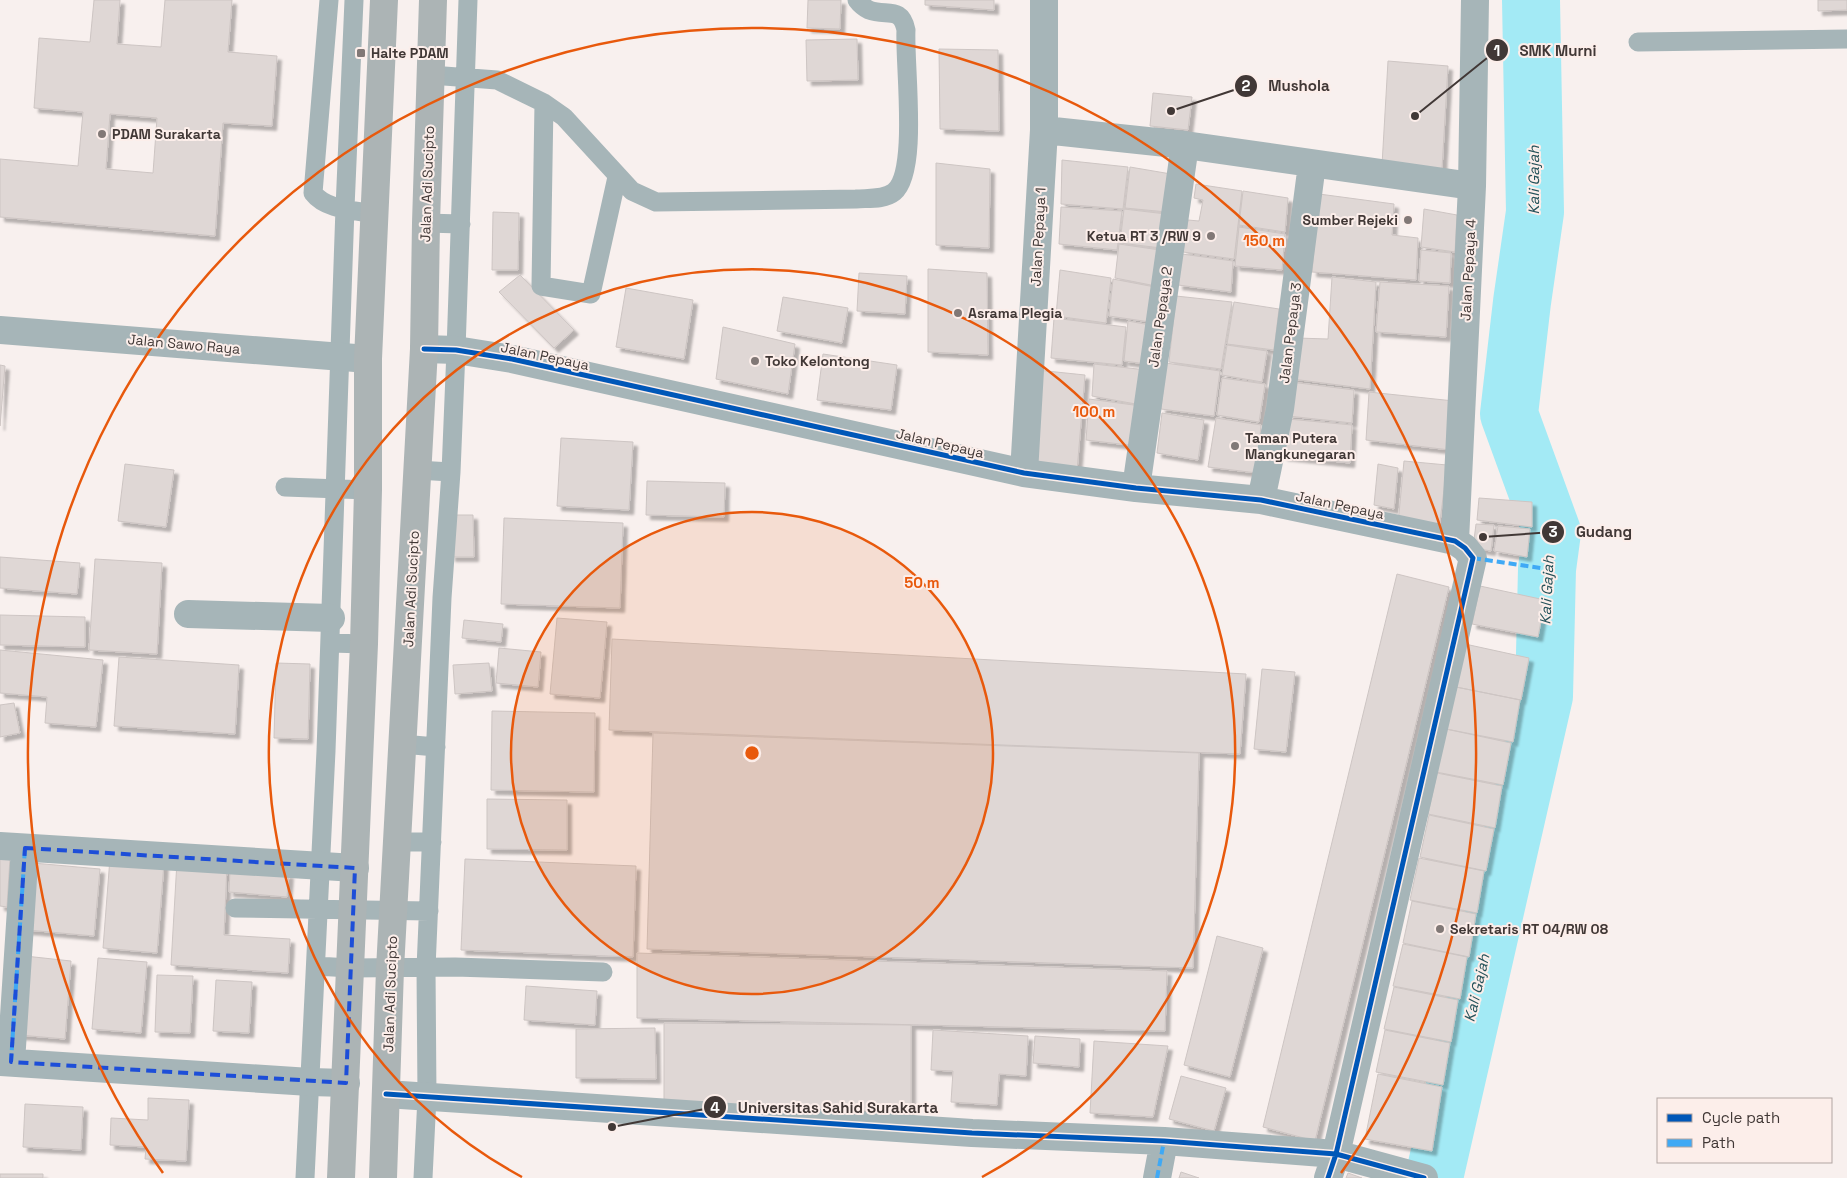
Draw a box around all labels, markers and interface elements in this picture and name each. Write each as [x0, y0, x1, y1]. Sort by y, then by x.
callout: SMK Murni [1484, 35, 1606, 65]
text: 1 [1494, 41, 1500, 60]
text: SMK Murni [1519, 41, 1597, 60]
place label: Halte PDAM [371, 44, 449, 62]
marker: Halte PDAM [355, 47, 367, 59]
callout: Mushola [1233, 71, 1339, 101]
text: 2 [1242, 76, 1251, 95]
text: Mushola [1268, 76, 1330, 95]
place label: PDAM Surakarta [112, 125, 221, 143]
street label: Jalan Adi Sucipto [416, 125, 438, 243]
marker: PDAM Surakarta [96, 128, 108, 140]
water label: Kali Gajah [1524, 145, 1543, 215]
street label: Jalan Pepaya 1 [1026, 187, 1050, 287]
place label: Sumber Rejeki [1302, 211, 1398, 229]
marker: Sumber Rejeki [1402, 214, 1414, 226]
street label: Jalan Pepaya 4 [1456, 218, 1480, 321]
place label: Ketua RT 3 /RW 9 [1087, 227, 1201, 245]
marker: Ketua RT 3 /RW 9 [1205, 230, 1217, 242]
text: 150 m [1243, 231, 1285, 250]
street label: Jalan Pepaya 2 [1144, 265, 1176, 369]
street label: Jalan Pepaya 3 [1275, 281, 1305, 385]
place label: Asrama Plegia [968, 304, 1062, 322]
marker: Asrama Plegia [952, 307, 964, 319]
street label: Jalan Sawo Raya [127, 330, 241, 358]
street label: Jalan Pepaya [499, 338, 591, 374]
place label: Toko Kelontong [765, 352, 870, 370]
marker: Toko Kelontong [749, 355, 761, 367]
text: 100 m [1073, 402, 1115, 421]
street label: Jalan Pepaya [894, 424, 986, 462]
place label: Taman Putera Mangkunegaran [1245, 429, 1355, 463]
marker: Taman Putera Mangkunegaran [1229, 440, 1241, 452]
street label: Jalan Pepaya [1294, 487, 1386, 523]
callout: Gudang [1541, 517, 1642, 547]
text: 3 [1548, 522, 1558, 541]
text: Gudang [1576, 522, 1632, 541]
street label: Jalan Adi Sucipto [399, 530, 423, 648]
water label: Kali Gajah [1535, 554, 1558, 625]
text: 50 m [904, 573, 940, 592]
centre of rings [743, 744, 761, 762]
place label: Sekretaris RT 04/RW 08 [1450, 920, 1609, 938]
marker: Sekretaris RT 04/RW 08 [1434, 923, 1446, 935]
street label: Jalan Adi Sucipto [379, 935, 401, 1053]
water label: Kali Gajah [1459, 951, 1494, 1024]
callout: Universitas Sahid Surakarta [703, 1092, 948, 1122]
text: 4 [710, 1098, 720, 1117]
text: Universitas Sahid Surakarta [738, 1098, 938, 1117]
legend [1657, 1098, 1832, 1163]
text: Cycle path [1702, 1108, 1780, 1127]
text: Path [1702, 1133, 1735, 1152]

